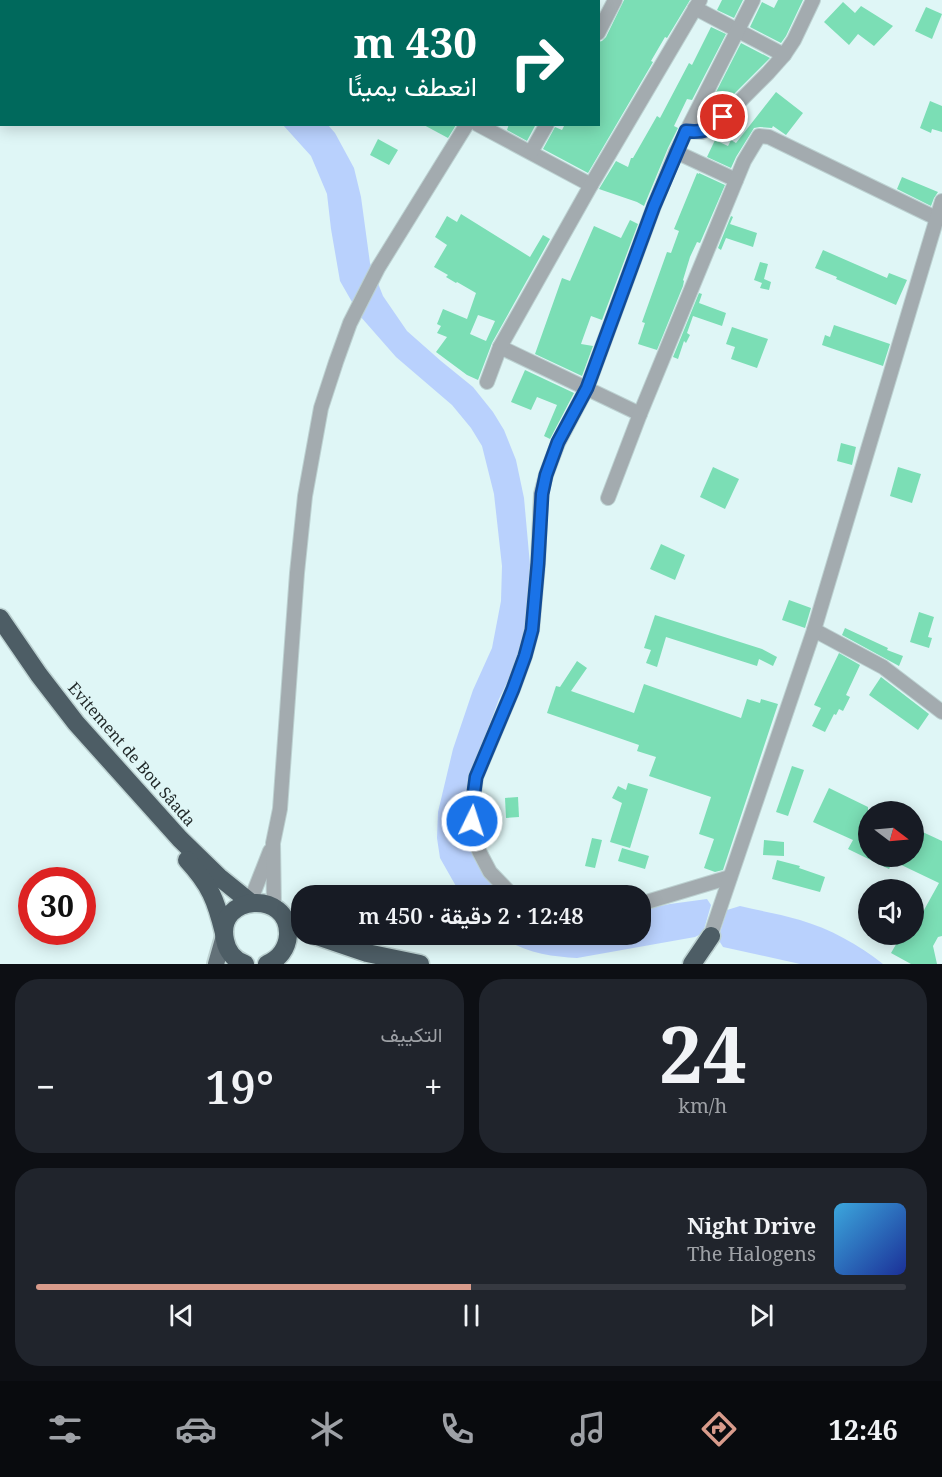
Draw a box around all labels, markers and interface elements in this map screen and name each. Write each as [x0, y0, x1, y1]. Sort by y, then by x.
text: 430 m [353, 13, 477, 70]
icon: right [498, 24, 576, 102]
text: انعطف يمينًا [347, 67, 477, 104]
pin [697, 91, 748, 142]
icon: arrive [706, 100, 739, 133]
street label: Evitement de Bou Sâada [63, 677, 201, 831]
position arrow [440, 789, 504, 853]
north arrow [858, 801, 924, 867]
map controls [858, 801, 924, 945]
speed limit sign: 30 [18, 867, 96, 945]
button: sound [858, 879, 924, 945]
text: 12:48 · 2 دقيقة · 450 m [358, 900, 584, 930]
text: 24 [659, 1000, 747, 1106]
text: التكييف [380, 1021, 443, 1048]
text: 19° [205, 1056, 274, 1117]
text: − [36, 1064, 55, 1109]
text: + [424, 1064, 442, 1109]
text: km/h [678, 1092, 727, 1119]
text: Night Drive [687, 1210, 816, 1240]
text: The Halogens [687, 1240, 816, 1267]
icon: previous [165, 1299, 198, 1332]
icon: pause [455, 1299, 488, 1332]
icon: next [745, 1299, 778, 1332]
icon: filters [44, 1408, 86, 1450]
icon: car [175, 1408, 217, 1450]
icon: climate [306, 1408, 348, 1450]
icon: phone [436, 1408, 478, 1450]
icon: music [567, 1408, 609, 1450]
icon: directions [698, 1408, 740, 1450]
text: 12:46 [828, 1411, 898, 1448]

